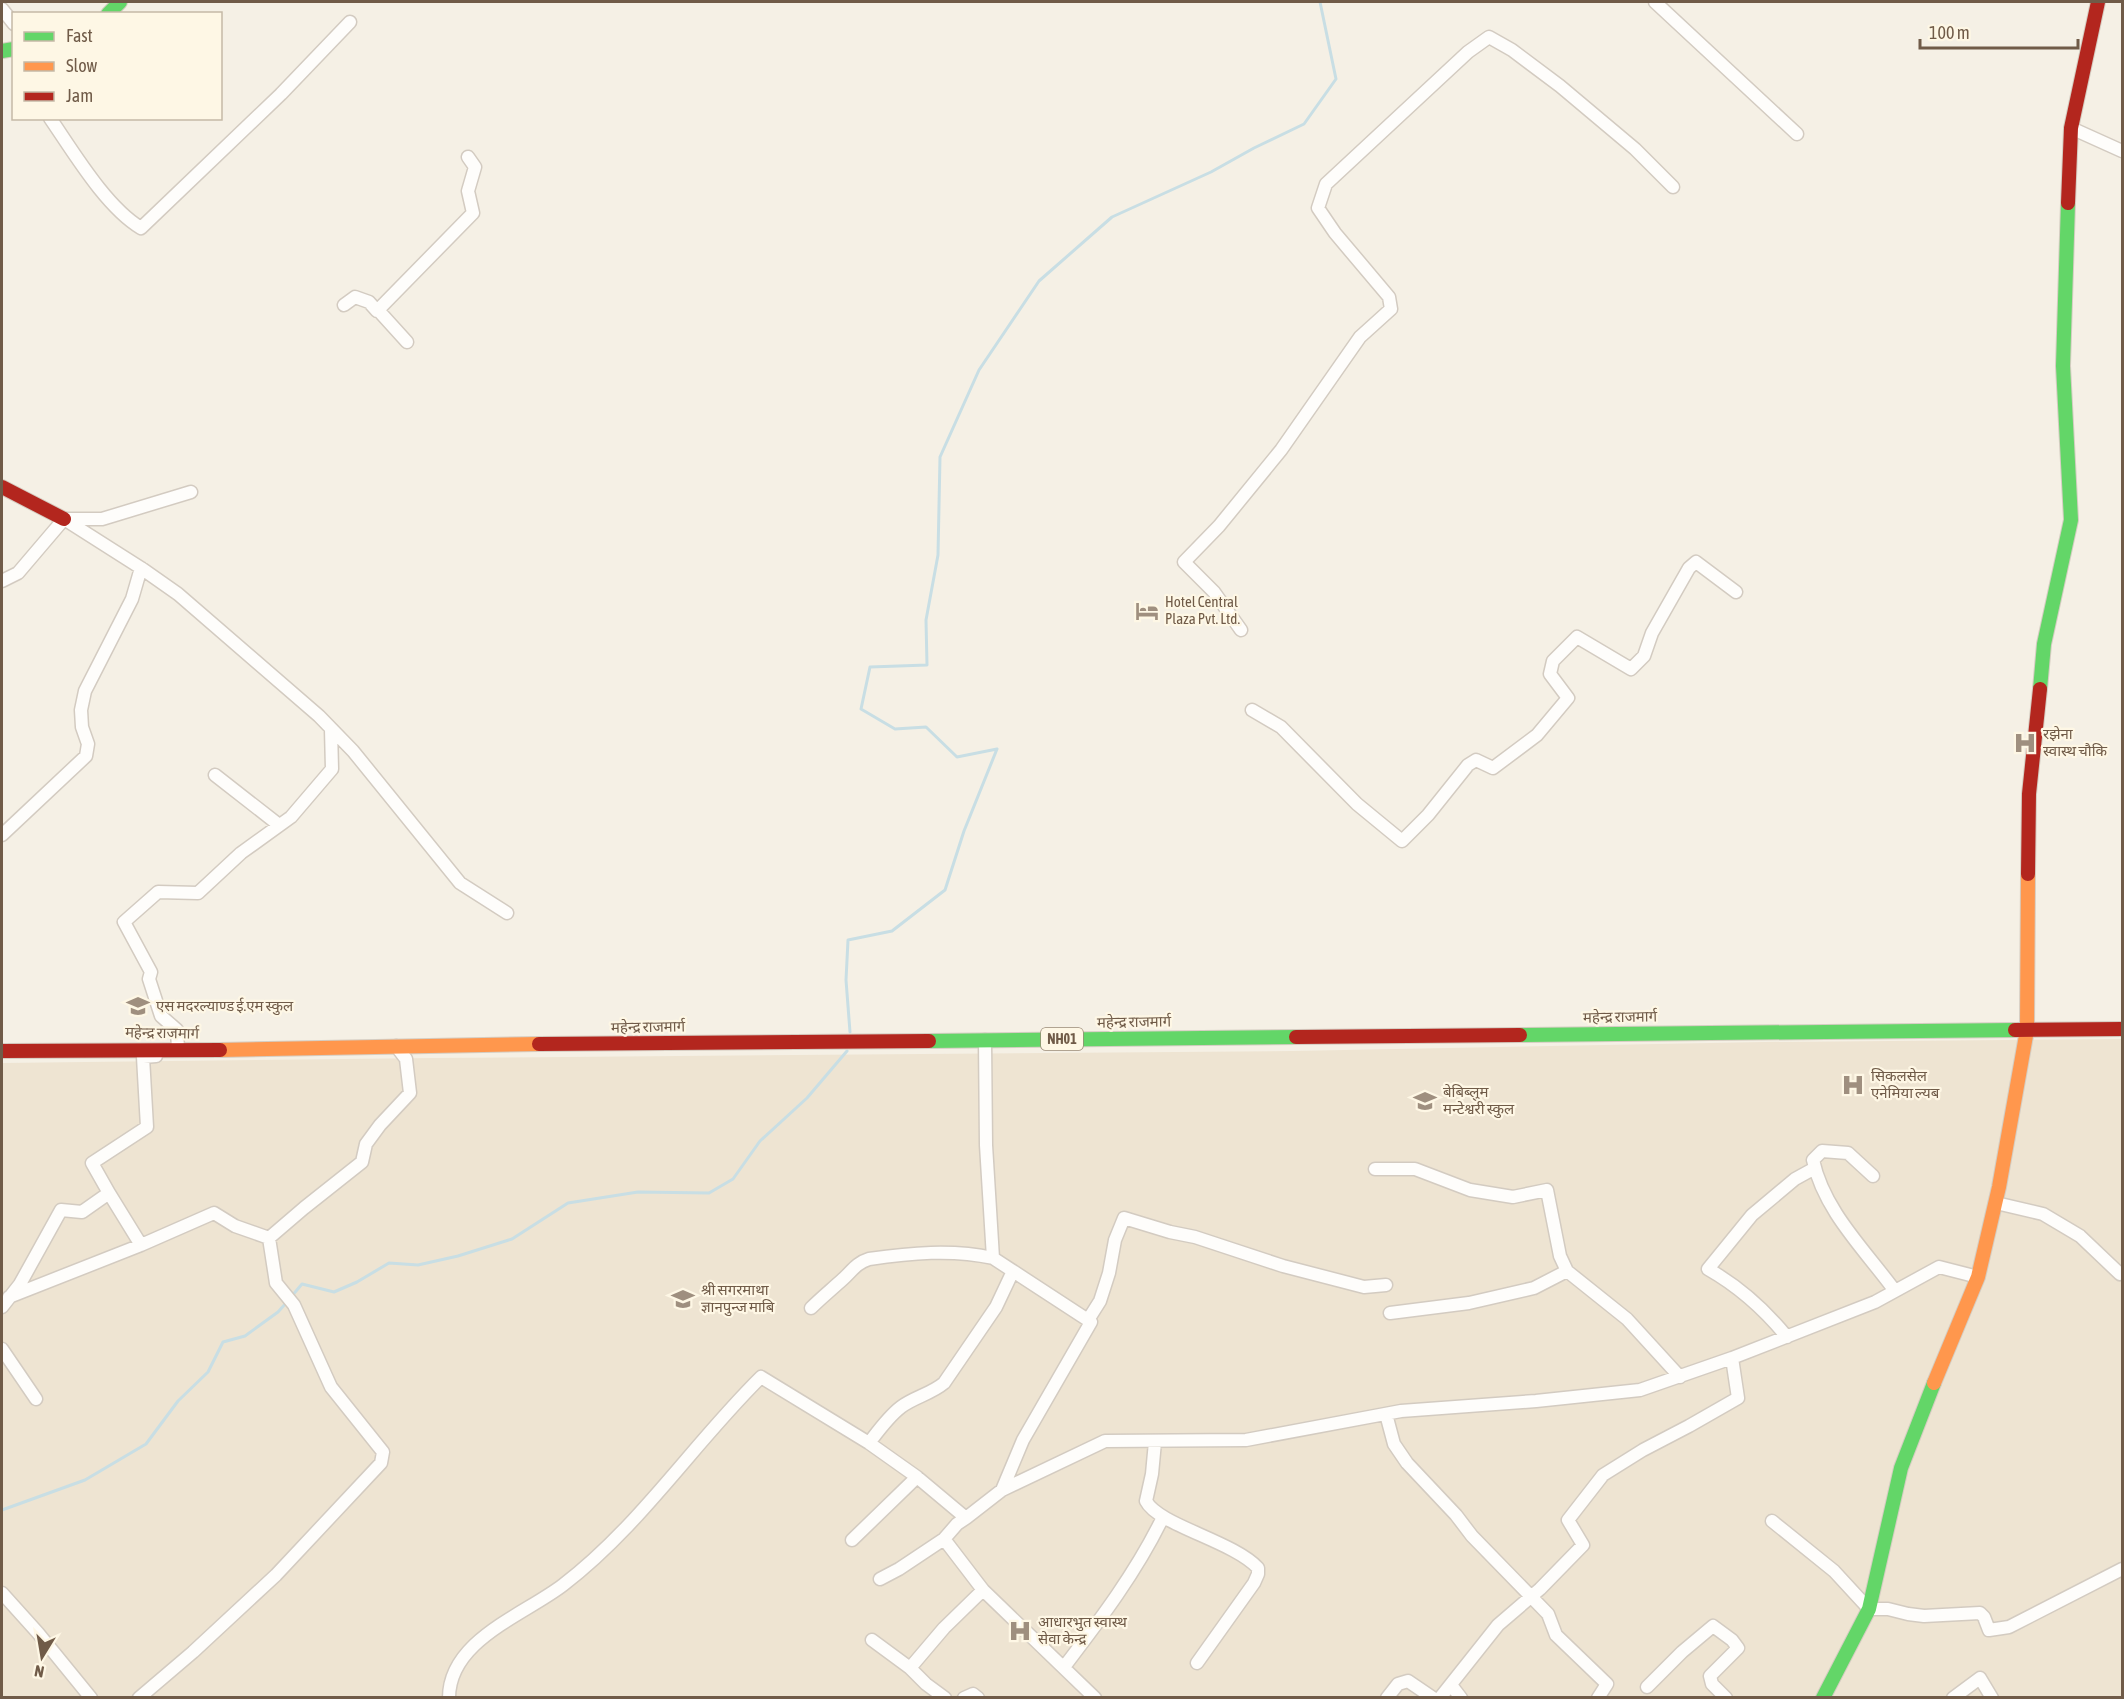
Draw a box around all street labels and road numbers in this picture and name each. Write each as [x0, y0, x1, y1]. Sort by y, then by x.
street label: महेन्द्र राजमार्ग [1583, 1007, 1658, 1026]
street label: महेन्द्र राजमार्ग [1097, 1012, 1172, 1031]
street label: महेन्द्र राजमार्ग [611, 1017, 686, 1036]
street label: महेन्द्र राजमार्ग [125, 1023, 200, 1042]
road number: NH01 [1041, 1028, 1083, 1050]

